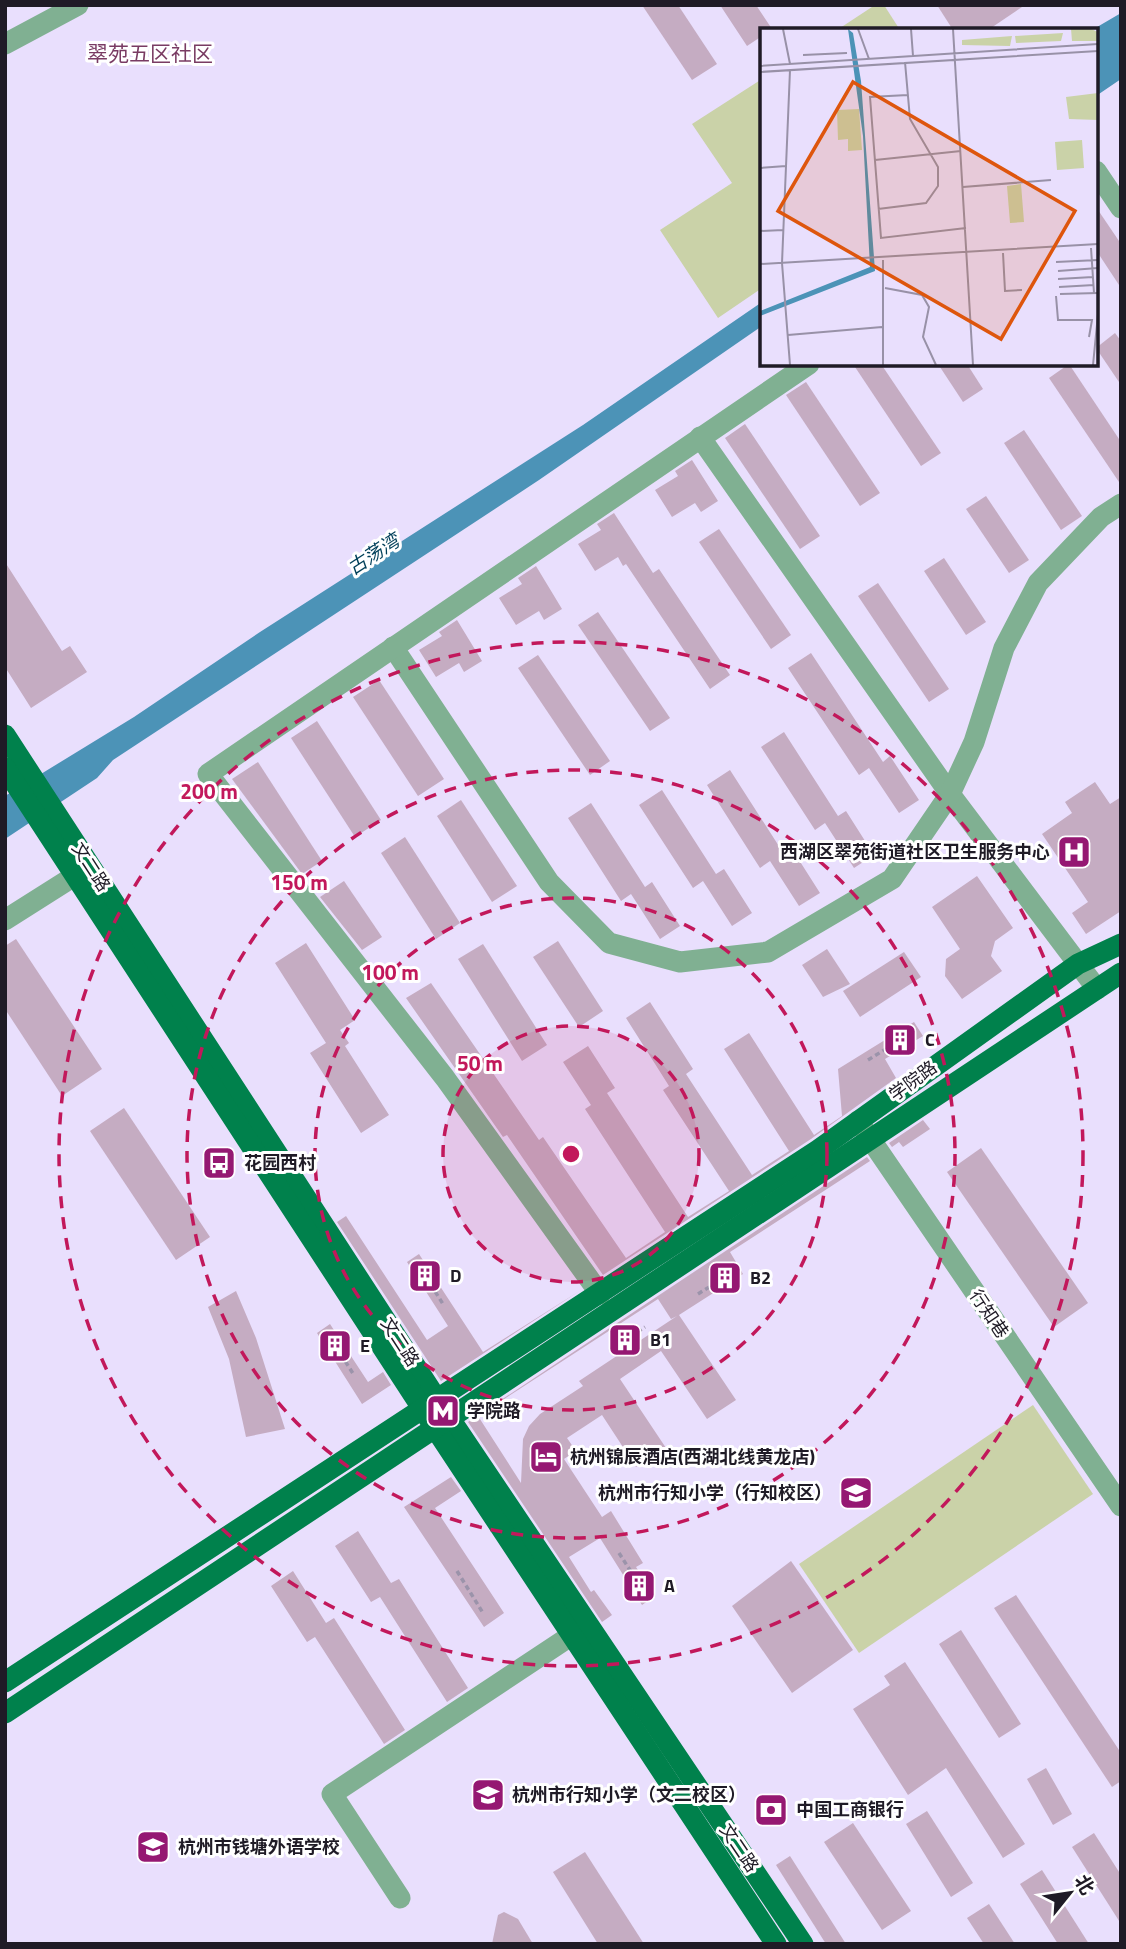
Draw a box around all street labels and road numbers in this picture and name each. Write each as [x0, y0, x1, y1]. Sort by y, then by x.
street label: 文二路 [65, 837, 117, 897]
street label: 学院路 [883, 1054, 942, 1107]
street label: 行知巷 [963, 1284, 1016, 1344]
street label: 文二路 [374, 1312, 426, 1372]
street label: 文二路 [713, 1818, 766, 1878]

